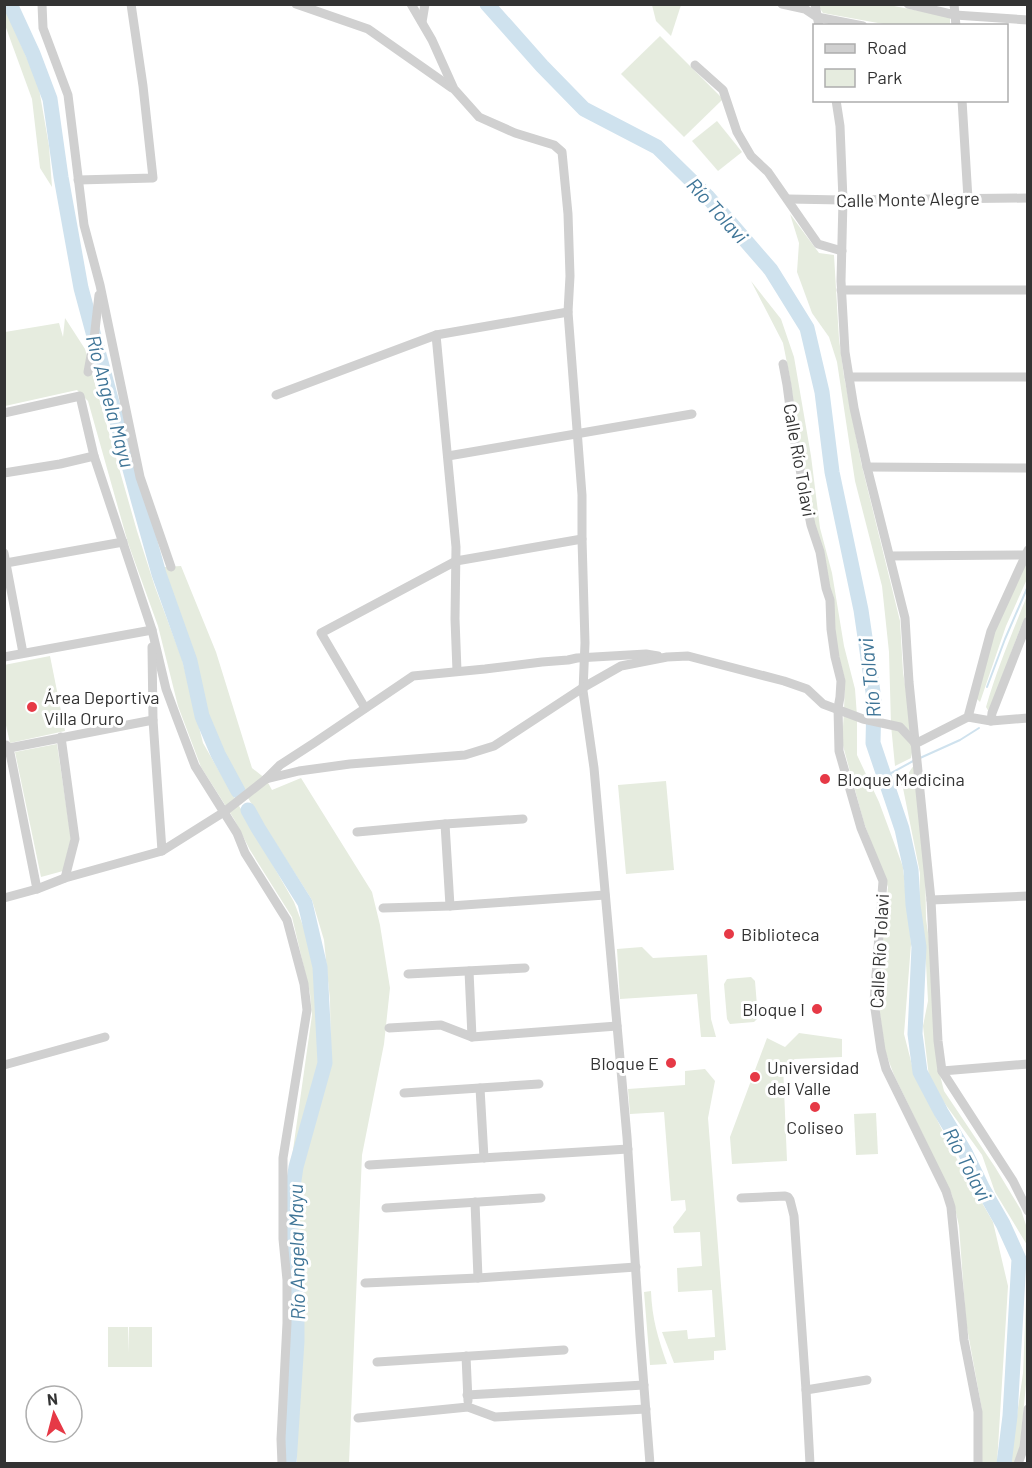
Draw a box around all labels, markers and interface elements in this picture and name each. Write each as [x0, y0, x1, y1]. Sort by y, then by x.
legend [813, 24, 1008, 102]
text: Road [867, 36, 907, 58]
text: Park [867, 66, 902, 88]
water label: Río Tolavi [682, 172, 754, 248]
street label: Calle Monte Alegre [836, 187, 980, 211]
water label: Río Angela Mayu [82, 332, 140, 470]
street label: Calle Río Tolavi [779, 402, 821, 518]
water label: Río Tolavi [853, 637, 885, 719]
place label: Área Deportiva Villa Oruro [44, 686, 160, 729]
marker: Área Deportiva Villa Oruro [25, 700, 39, 714]
place label: Bloque Medicina [837, 768, 965, 790]
marker: Bloque Medicina [818, 772, 832, 786]
street label: Calle Río Tolavi [865, 893, 893, 1009]
place label: Biblioteca [741, 923, 820, 945]
marker: Biblioteca [722, 927, 736, 941]
place label: Bloque I [742, 998, 805, 1020]
marker: Bloque I [810, 1002, 824, 1016]
place label: Bloque E [590, 1052, 659, 1074]
marker: Bloque E [664, 1056, 678, 1070]
place label: Universidad del Valle [767, 1056, 859, 1099]
marker: Universidad del Valle [748, 1070, 762, 1084]
marker: Coliseo [808, 1100, 822, 1114]
place label: Coliseo [786, 1116, 844, 1138]
water label: Río Tolavi [939, 1123, 997, 1205]
water label: Río Angela Mayu [283, 1184, 309, 1320]
north arrow [24, 1384, 84, 1444]
text: N [46, 1389, 59, 1409]

